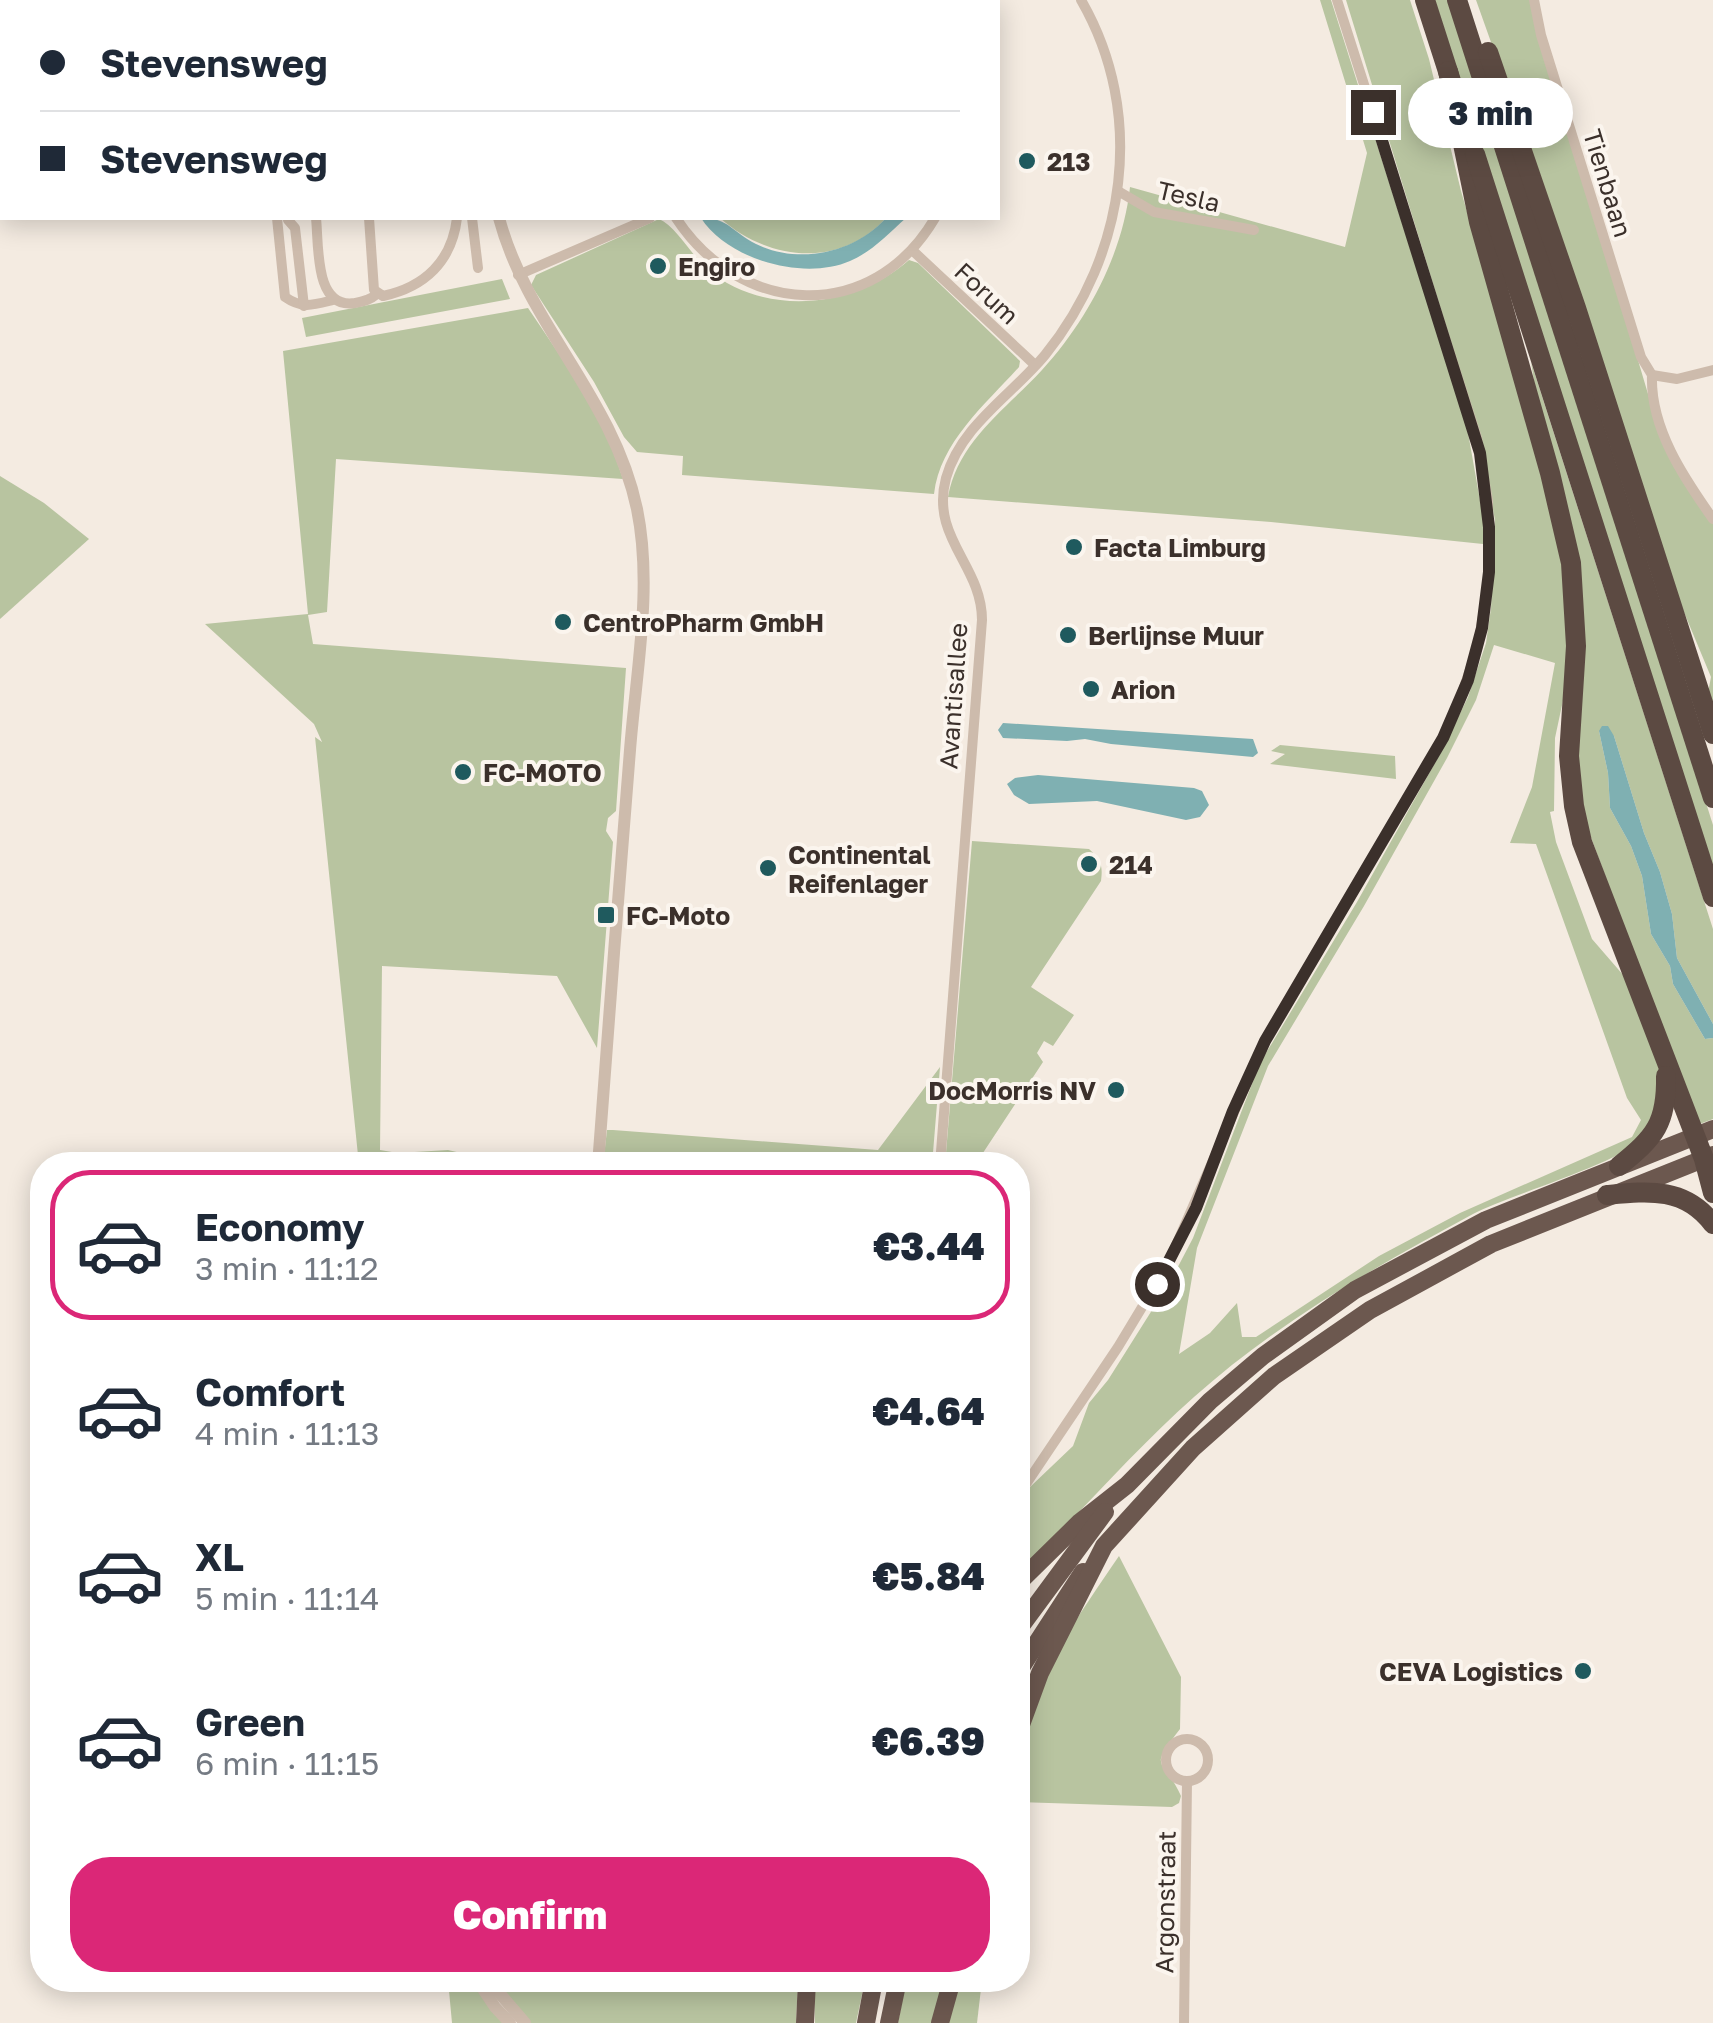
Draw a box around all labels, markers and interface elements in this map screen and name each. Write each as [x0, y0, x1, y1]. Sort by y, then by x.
text: Stevensweg [100, 40, 328, 85]
callout: 3 min [1408, 77, 1573, 147]
route end [1351, 90, 1396, 135]
text: 3 min [1448, 94, 1533, 132]
street label: Tienbaan [1577, 125, 1639, 241]
text: Stevensweg [100, 136, 328, 181]
place label: 213 [1047, 146, 1090, 177]
marker: 213 [1016, 150, 1038, 172]
street label: Tesla [1155, 174, 1223, 218]
place label: Engiro [678, 251, 755, 282]
marker: Engiro [647, 255, 669, 277]
street label: Forum [948, 256, 1026, 330]
place label: Facta Limburg [1094, 532, 1266, 563]
marker: Facta Limburg [1063, 536, 1085, 558]
place label: CentroPharm GmbH [583, 607, 824, 638]
marker: CentroPharm GmbH [552, 611, 574, 633]
place label: Berlijnse Muur [1088, 620, 1264, 651]
street label: Avantisallee [932, 622, 974, 770]
marker: Berlijnse Muur [1057, 624, 1079, 646]
place label: Arion [1111, 674, 1175, 705]
marker: Arion [1080, 678, 1102, 700]
place label: FC-MOTO [483, 757, 602, 788]
marker: FC-MOTO [452, 761, 474, 783]
place label: Continental Reifenlager [788, 839, 931, 899]
place label: 214 [1109, 849, 1153, 880]
marker: 214 [1078, 853, 1100, 875]
marker: Continental Reifenlager [757, 857, 779, 879]
place label: FC-Moto [626, 900, 730, 931]
marker: FC-Moto [595, 904, 617, 926]
place label: DocMorris NV [928, 1075, 1096, 1106]
marker: DocMorris NV [1105, 1079, 1127, 1101]
icon: car [75, 1200, 165, 1290]
text: Economy [195, 1204, 364, 1249]
text: €3.44 [873, 1223, 985, 1268]
text: 3 min · 11:12 [195, 1249, 379, 1287]
route start [1135, 1262, 1180, 1307]
icon: car [75, 1365, 165, 1455]
text: Comfort [195, 1369, 345, 1414]
text: €4.64 [872, 1388, 985, 1433]
text: 4 min · 11:13 [195, 1414, 380, 1452]
icon: car [75, 1530, 165, 1620]
text: XL [195, 1534, 244, 1579]
text: €5.84 [872, 1553, 985, 1598]
text: 5 min · 11:14 [195, 1579, 379, 1617]
place label: CEVA Logistics [1379, 1656, 1563, 1687]
marker: CEVA Logistics [1572, 1660, 1594, 1682]
icon: car [75, 1695, 165, 1785]
text: Green [195, 1699, 305, 1744]
text: €6.39 [872, 1718, 985, 1763]
text: 6 min · 11:15 [195, 1744, 379, 1782]
street label: Argonstraat [1148, 1830, 1182, 1974]
button: Confirm [70, 1857, 990, 1972]

